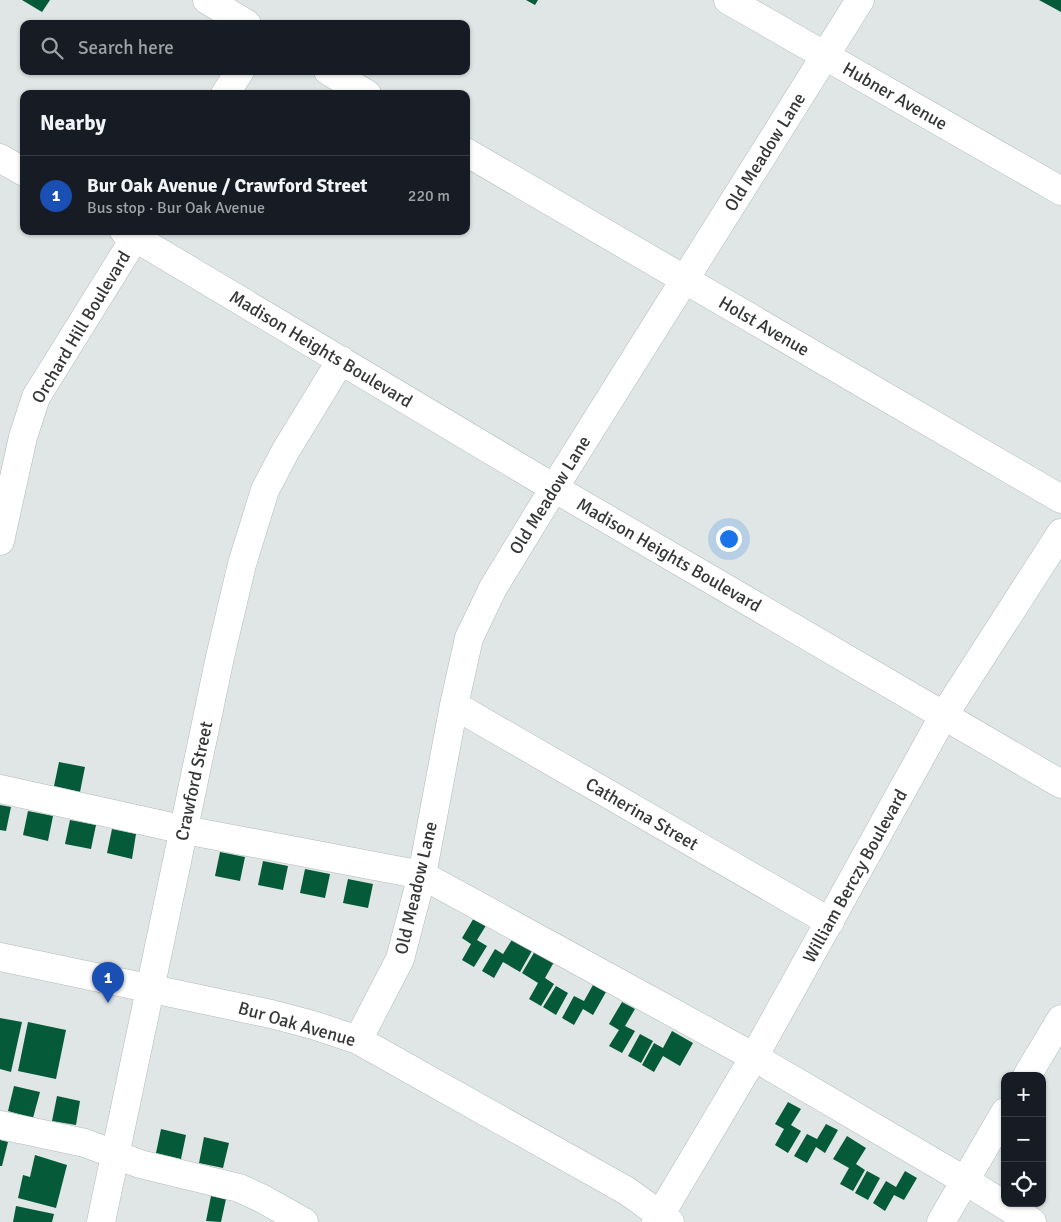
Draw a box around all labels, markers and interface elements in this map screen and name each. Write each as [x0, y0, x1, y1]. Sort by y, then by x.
search box [20, 20, 470, 75]
icon: search [38, 34, 66, 62]
text: Search here [78, 36, 174, 60]
street label: Hubner Avenue [839, 57, 951, 135]
street label: Old Meadow Lane [720, 89, 810, 215]
text: Nearby [40, 110, 106, 136]
text: Bur Oak Avenue / Crawford Street [87, 174, 368, 198]
text: 1 [52, 186, 60, 206]
text: 220 m [408, 186, 450, 206]
text: Bus stop · Bur Oak Avenue [87, 198, 265, 218]
street label: Orchard Hill Boulevard [27, 247, 135, 407]
street label: Madison Heights Boulevard [225, 286, 417, 412]
street label: Holst Avenue [715, 291, 813, 361]
street label: Old Meadow Lane [505, 432, 595, 558]
street label: Madison Heights Boulevard [573, 493, 765, 617]
your location [716, 526, 742, 552]
street label: Crawford Street [171, 719, 217, 843]
street label: Catherina Street [582, 773, 702, 855]
street label: William Berczy Boulevard [798, 785, 912, 967]
street label: Old Meadow Lane [390, 819, 442, 957]
pin: 1 [92, 962, 124, 1003]
street label: Bur Oak Avenue [236, 997, 358, 1051]
map controls [1001, 1072, 1046, 1207]
button: + [1001, 1072, 1046, 1117]
button: − [1001, 1117, 1046, 1162]
button: locate [1001, 1162, 1046, 1207]

